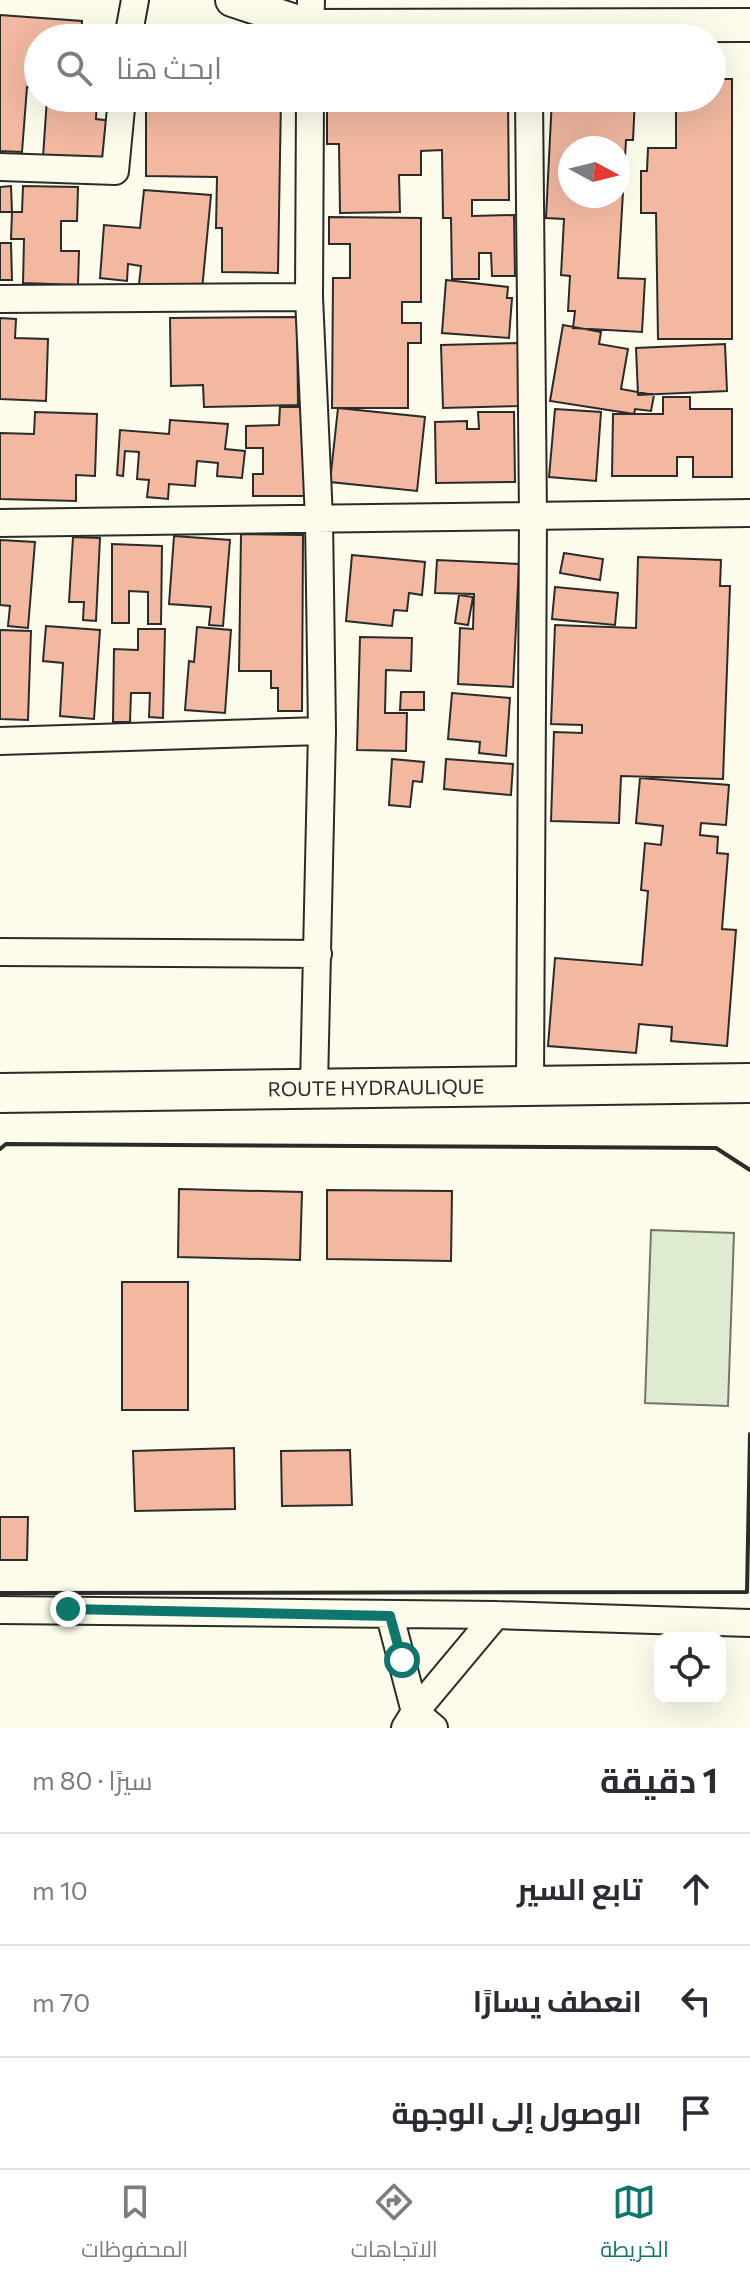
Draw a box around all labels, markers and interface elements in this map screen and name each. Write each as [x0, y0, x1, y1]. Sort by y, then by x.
search box [24, 24, 726, 112]
icon: search [52, 46, 96, 90]
text: ابحث هنا [116, 48, 222, 85]
north arrow [558, 136, 630, 208]
street label: ROUTE HYDRAULIQUE [268, 1074, 484, 1100]
route end [50, 1591, 86, 1627]
map controls [654, 1632, 726, 1704]
button: locate [654, 1632, 726, 1704]
route start [384, 1642, 420, 1678]
text: 1 دقيقة [600, 1758, 718, 1800]
text: سيرًا · 80 m [32, 1764, 152, 1795]
icon: ahead [674, 1867, 718, 1911]
text: تابع السير [517, 1869, 642, 1906]
text: 10 m [32, 1874, 88, 1905]
icon: left [674, 1979, 718, 2023]
text: انعطف يسارًا [473, 1981, 642, 2018]
text: 70 m [32, 1986, 90, 2017]
icon: arrive [674, 2091, 718, 2135]
text: الوصول إلى الوجهة [392, 2093, 642, 2130]
tab: المحفوظات [81, 2180, 188, 2270]
tab: الاتجاهات [351, 2180, 438, 2270]
tab: الخريطة [600, 2180, 669, 2270]

